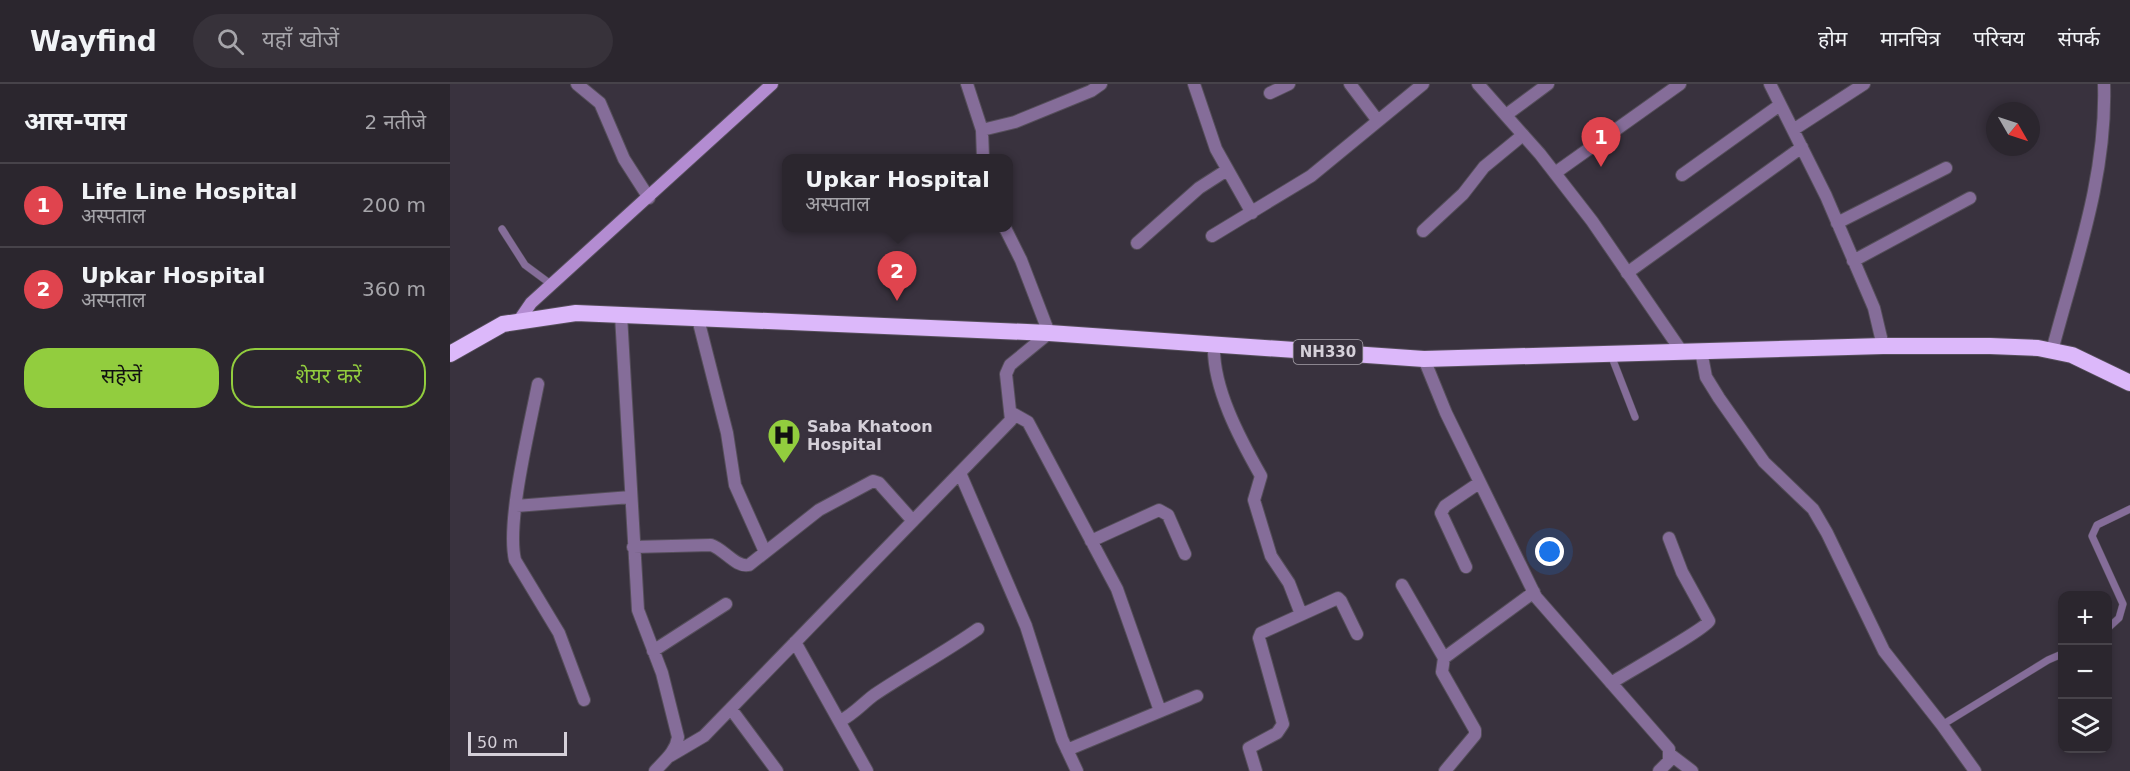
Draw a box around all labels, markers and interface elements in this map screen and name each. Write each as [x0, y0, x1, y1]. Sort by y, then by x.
search box [193, 14, 613, 68]
text: Wayfind [30, 25, 157, 58]
icon: search [214, 25, 247, 58]
text: यहाँ खोजें [262, 27, 339, 52]
text: होम [1818, 27, 1847, 51]
text: मानचित्र [1880, 27, 1940, 51]
text: परिचय [1973, 27, 2025, 51]
text: संपर्क [2058, 27, 2100, 51]
north arrow [1986, 102, 2040, 156]
text: आस-पास [24, 106, 127, 136]
text: 2 नतीजे [364, 110, 426, 134]
pin: 1 [1582, 118, 1620, 167]
popup [782, 154, 1013, 232]
text: Upkar Hospital [805, 167, 990, 192]
text: Life Line Hospital [81, 179, 297, 204]
text: अस्पताल [805, 192, 870, 216]
text: 1 [37, 193, 50, 217]
text: 200 m [362, 193, 426, 217]
text: अस्पताल [81, 204, 146, 228]
pin: 2 [878, 252, 916, 301]
text: Upkar Hospital [81, 263, 265, 288]
text: 2 [37, 277, 50, 301]
text: 360 m [362, 277, 426, 301]
text: अस्पताल [81, 288, 146, 312]
road number: NH330 [1294, 340, 1362, 364]
button: सहेजें [24, 348, 219, 408]
button: शेयर करें [231, 348, 426, 408]
hospital icon: Saba Khatoon Hospital [766, 417, 802, 464]
place label: Saba Khatoon Hospital [807, 417, 933, 454]
your location [1535, 537, 1564, 566]
map controls [2058, 591, 2112, 753]
button: + [2058, 591, 2112, 645]
button: − [2058, 645, 2112, 699]
button: layers [2058, 699, 2112, 753]
scale bar [468, 729, 567, 756]
text: 50 m [477, 733, 518, 752]

